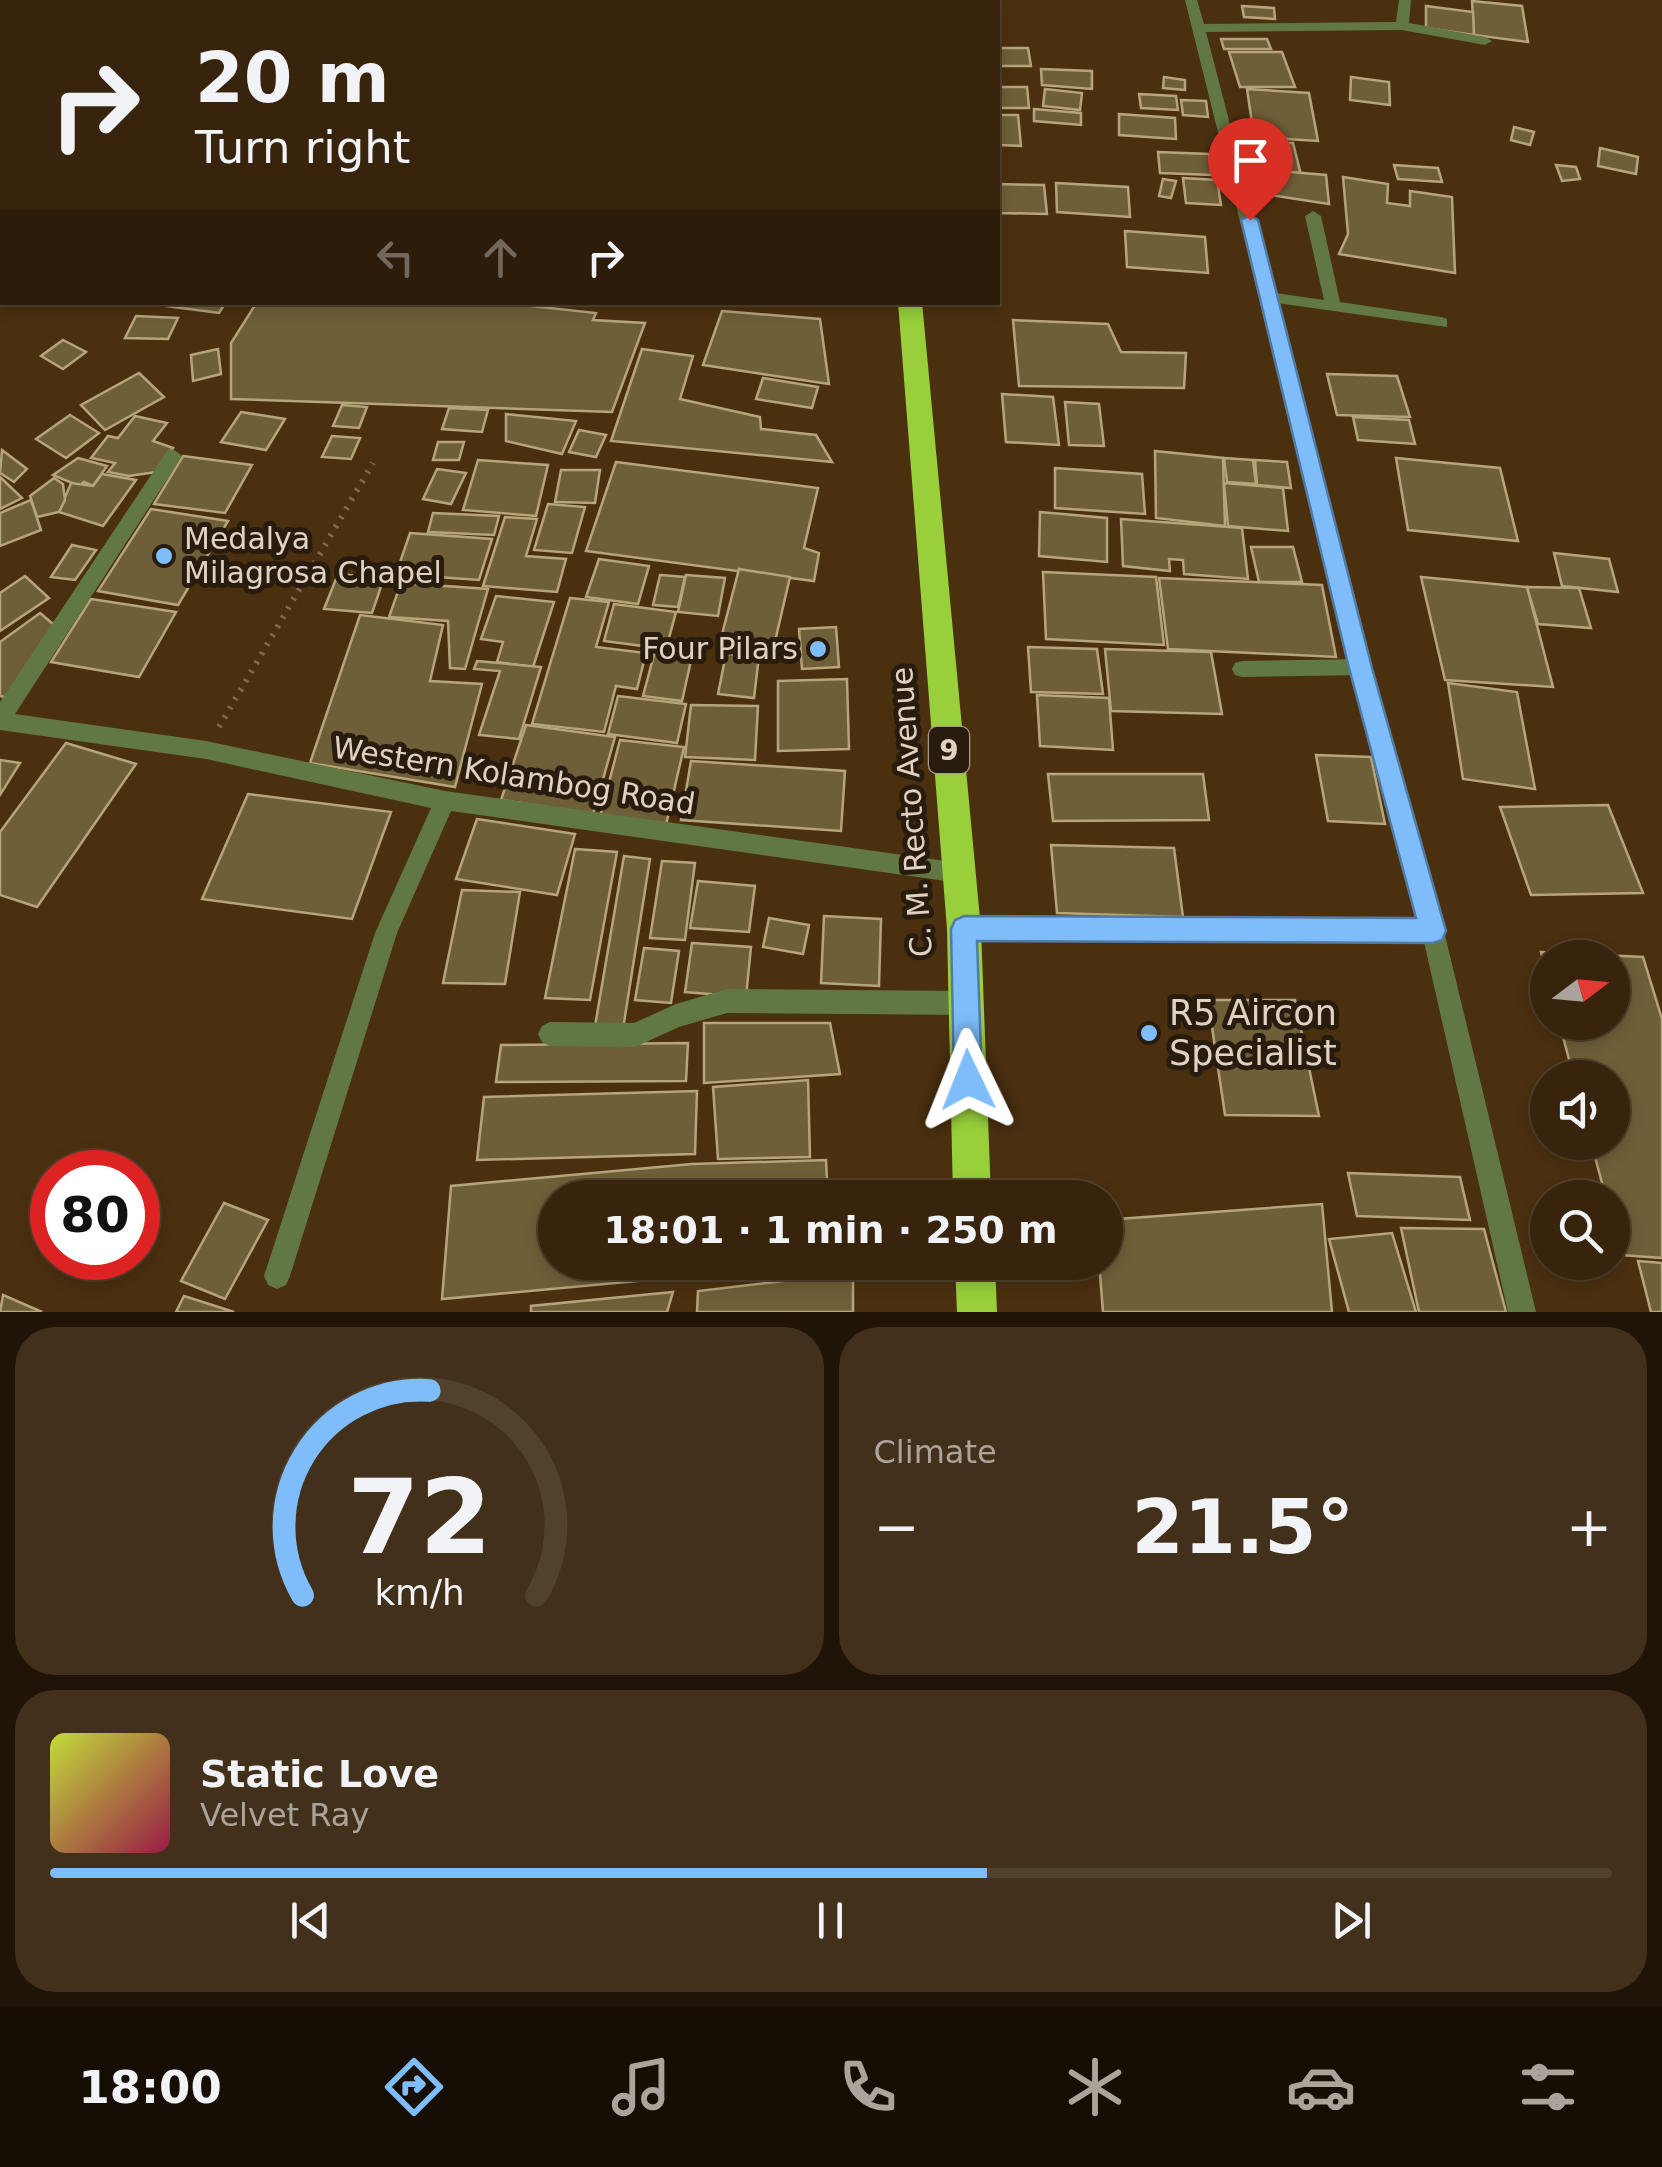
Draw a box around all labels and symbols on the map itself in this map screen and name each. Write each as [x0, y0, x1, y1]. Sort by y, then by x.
pin [1208, 118, 1293, 221]
place label: Medalya Milagrosa Chapel [184, 521, 442, 590]
marker: Medalya Milagrosa Chapel [153, 545, 175, 567]
place label: Four Pilars [642, 631, 798, 666]
marker: Four Pilars [807, 638, 829, 660]
street label: C. M. Recto Avenue [884, 666, 939, 958]
road number: 9 [929, 727, 969, 773]
street label: Western Kolambog Road [330, 730, 698, 821]
north arrow [1530, 940, 1630, 1040]
place label: R5 Aircon Specialist [1169, 993, 1337, 1073]
marker: R5 Aircon Specialist [1138, 1022, 1160, 1044]
position arrow [916, 1028, 1020, 1132]
speed limit sign: 80 [30, 1150, 160, 1280]

